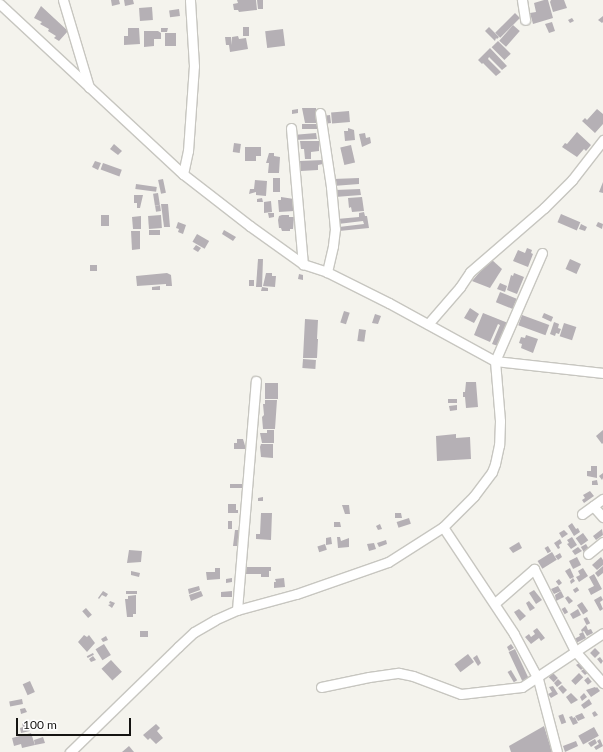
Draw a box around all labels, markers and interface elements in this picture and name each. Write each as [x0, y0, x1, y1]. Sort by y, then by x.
scale bar [18, 710, 133, 736]
text: 100 m [23, 717, 57, 732]

